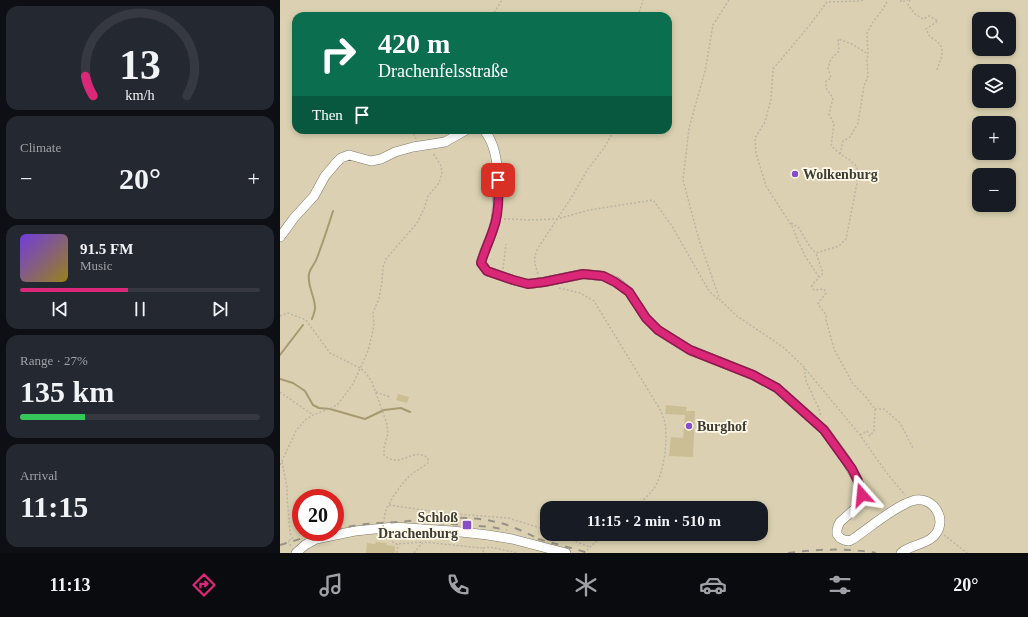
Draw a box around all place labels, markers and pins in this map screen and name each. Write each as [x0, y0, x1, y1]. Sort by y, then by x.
pin [481, 163, 515, 197]
place label: Wolkenburg [803, 167, 878, 182]
marker: Wolkenburg [790, 169, 800, 179]
place label: Burghof [697, 419, 747, 434]
marker: Burghof [684, 421, 694, 431]
place label: Schloß Drachenburg [378, 510, 458, 541]
marker: Schloß Drachenburg [461, 519, 473, 531]

